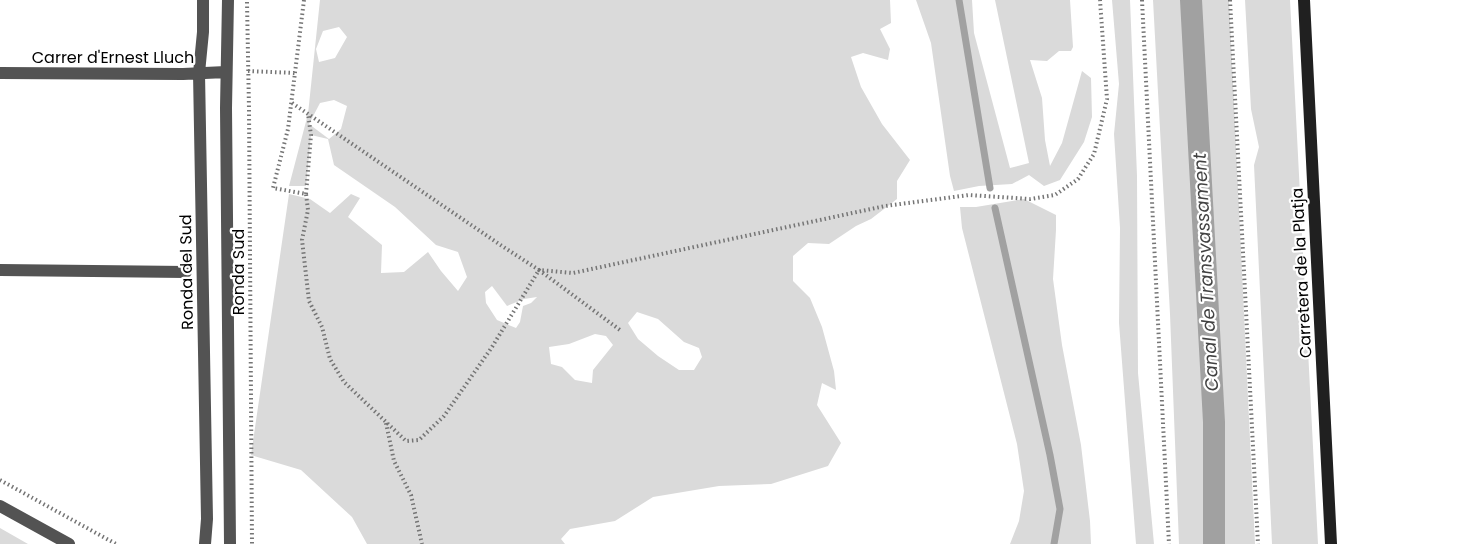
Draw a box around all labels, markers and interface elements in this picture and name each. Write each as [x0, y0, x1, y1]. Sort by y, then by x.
street label: Carrer d'Ernest Lluch [32, 46, 194, 69]
water label: Canal de Transvassament [1187, 152, 1224, 392]
street label: Carretera de la Platja [1286, 187, 1317, 359]
street label: Ronda del Sud [174, 214, 199, 330]
street label: Ronda Sud [227, 229, 250, 315]

